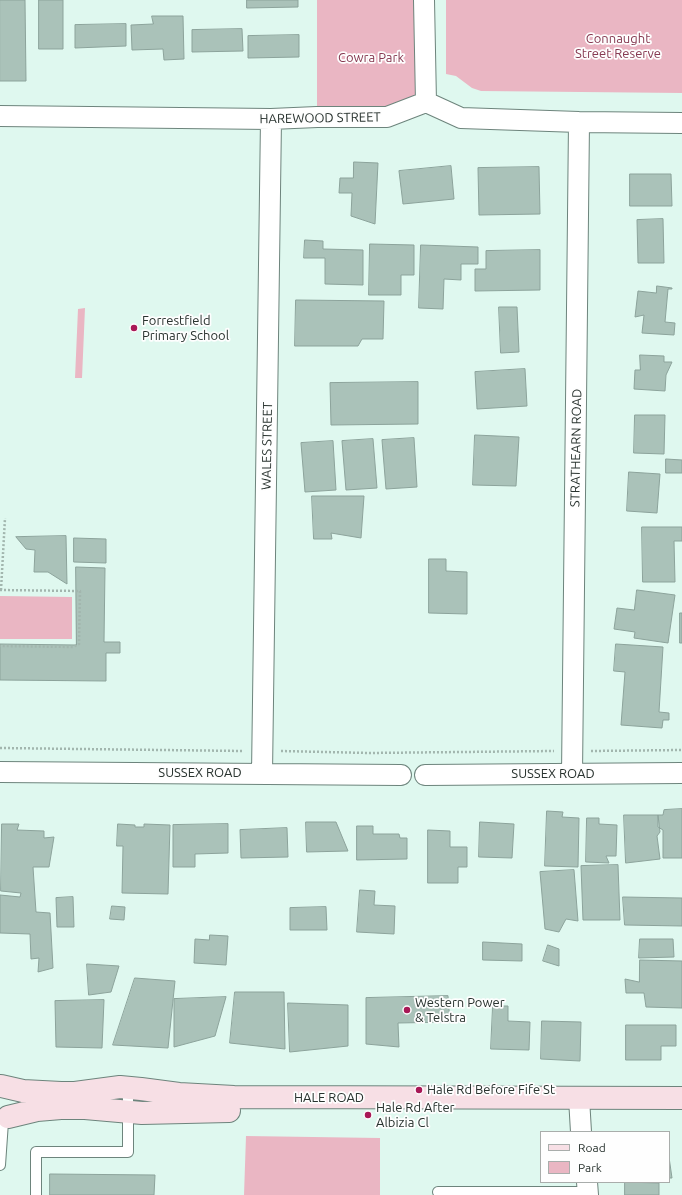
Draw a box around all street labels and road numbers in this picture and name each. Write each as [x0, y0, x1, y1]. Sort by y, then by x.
street label: HAREWOOD STREET [259, 109, 381, 127]
street label: STRATHEARN ROAD [567, 389, 585, 507]
street label: WALES STREET [258, 402, 276, 490]
street label: SUSSEX ROAD [158, 765, 242, 781]
street label: SUSSEX ROAD [511, 766, 595, 782]
street label: HALE ROAD [294, 1090, 364, 1106]

